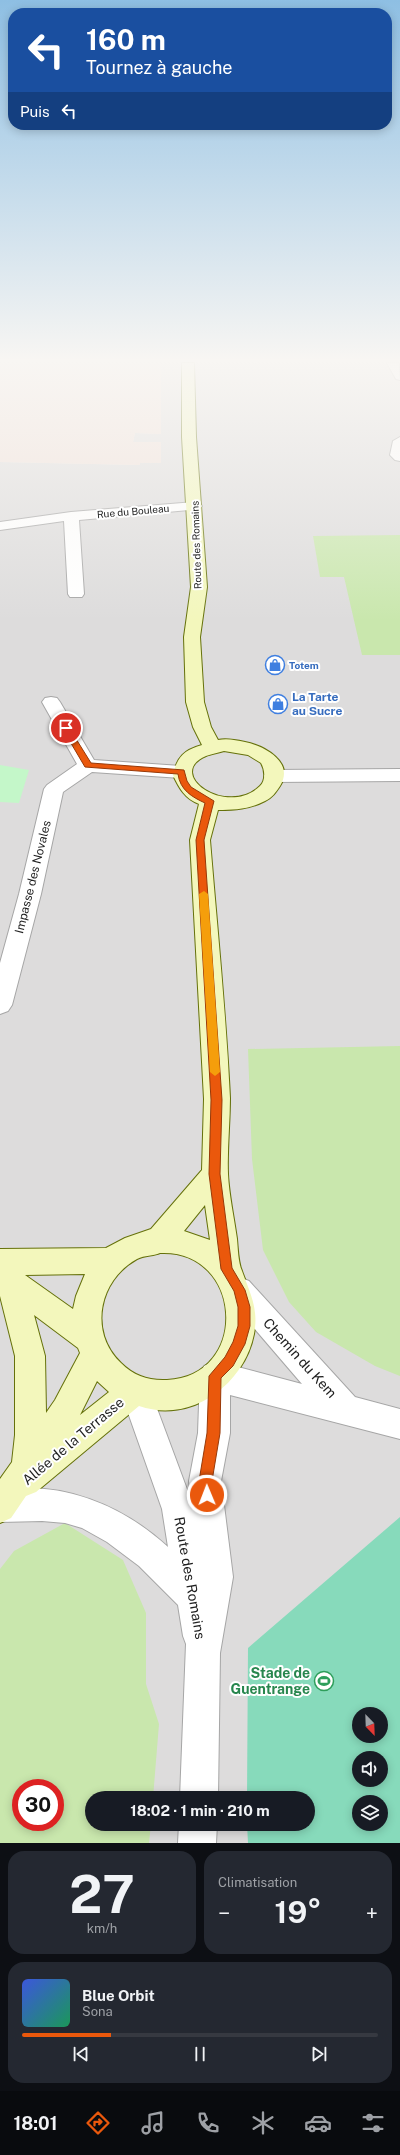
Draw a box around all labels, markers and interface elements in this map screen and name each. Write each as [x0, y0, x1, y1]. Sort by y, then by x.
text: 160 m [86, 23, 166, 56]
icon: left [20, 24, 72, 76]
text: Tournez à gauche [86, 57, 233, 78]
icon: left [58, 100, 80, 122]
text: Puis [20, 103, 50, 120]
street label: Route des Romains [188, 501, 204, 589]
street label: Rue du Bouleau [96, 502, 170, 520]
shop icon: Totem [264, 654, 286, 676]
place label: Totem [289, 659, 319, 671]
place label: La Tarte au Sucre [292, 690, 343, 718]
shop icon: La Tarte au Sucre [267, 693, 289, 715]
pin [49, 711, 83, 745]
icon: arrive [55, 717, 77, 739]
street label: Impasse des Novales [12, 819, 54, 935]
street label: Chemin du Kem [260, 1315, 340, 1401]
street label: Allée de la Terrasse [19, 1394, 127, 1488]
position arrow [186, 1474, 228, 1516]
street label: Route des Romains [171, 1516, 209, 1640]
place label: Stade de Guentrange [231, 1665, 310, 1697]
sports icon: Stade de Guentrange [313, 1670, 335, 1692]
north arrow [352, 1707, 388, 1743]
map controls [352, 1707, 388, 1831]
button: sound [352, 1751, 388, 1787]
speed limit sign: 30 [12, 1779, 64, 1831]
button: layers [352, 1795, 388, 1831]
text: 18:02 · 1 min · 210 m [130, 1802, 270, 1819]
text: 27 [69, 1864, 135, 1925]
text: Climatisation [218, 1875, 297, 1890]
text: 19° [275, 1894, 321, 1930]
text: − [218, 1900, 230, 1926]
text: + [366, 1900, 378, 1926]
text: km/h [87, 1921, 117, 1936]
text: Blue Orbit [82, 1987, 155, 2004]
text: Sona [82, 2004, 113, 2019]
icon: previous [70, 2043, 92, 2065]
icon: pause [189, 2043, 211, 2065]
icon: next [308, 2043, 330, 2065]
icon: directions [84, 2109, 112, 2137]
icon: music [139, 2109, 167, 2137]
icon: phone [194, 2109, 222, 2137]
icon: climate [249, 2109, 277, 2137]
icon: car [304, 2109, 332, 2137]
icon: filters [359, 2109, 387, 2137]
text: 18:01 [13, 2113, 57, 2134]

